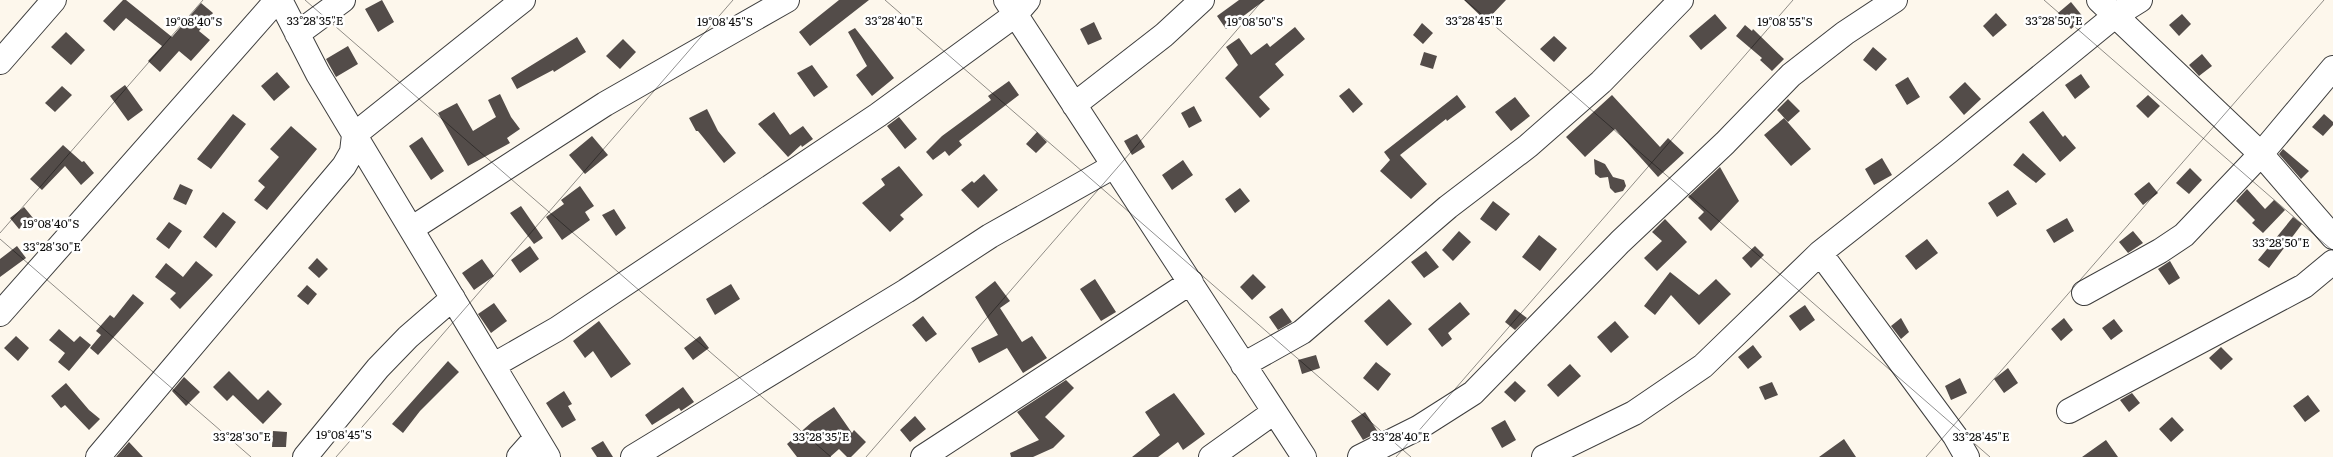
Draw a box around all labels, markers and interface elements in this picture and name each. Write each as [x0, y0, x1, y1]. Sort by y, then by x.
text: 33°28'35"E [287, 11, 344, 29]
text: 33°28'40"E [865, 11, 923, 29]
text: 33°28'45"E [1445, 11, 1503, 29]
text: 33°28'50"E [2025, 11, 2083, 29]
text: 19°08'40"S [166, 12, 222, 30]
text: 19°08'45"S [697, 12, 753, 30]
text: 19°08'50"S [1227, 12, 1283, 30]
text: 19°08'55"S [1757, 12, 1813, 30]
text: 19°08'40"S [23, 214, 79, 232]
text: 33°28'50"E [2252, 233, 2310, 251]
text: 33°28'30"E [23, 237, 81, 255]
text: 19°08'45"S [316, 425, 372, 443]
text: 33°28'30"E [213, 427, 271, 445]
text: 33°28'35"E [793, 427, 850, 445]
text: 33°28'40"E [1372, 427, 1430, 445]
text: 33°28'45"E [1952, 427, 2010, 445]

